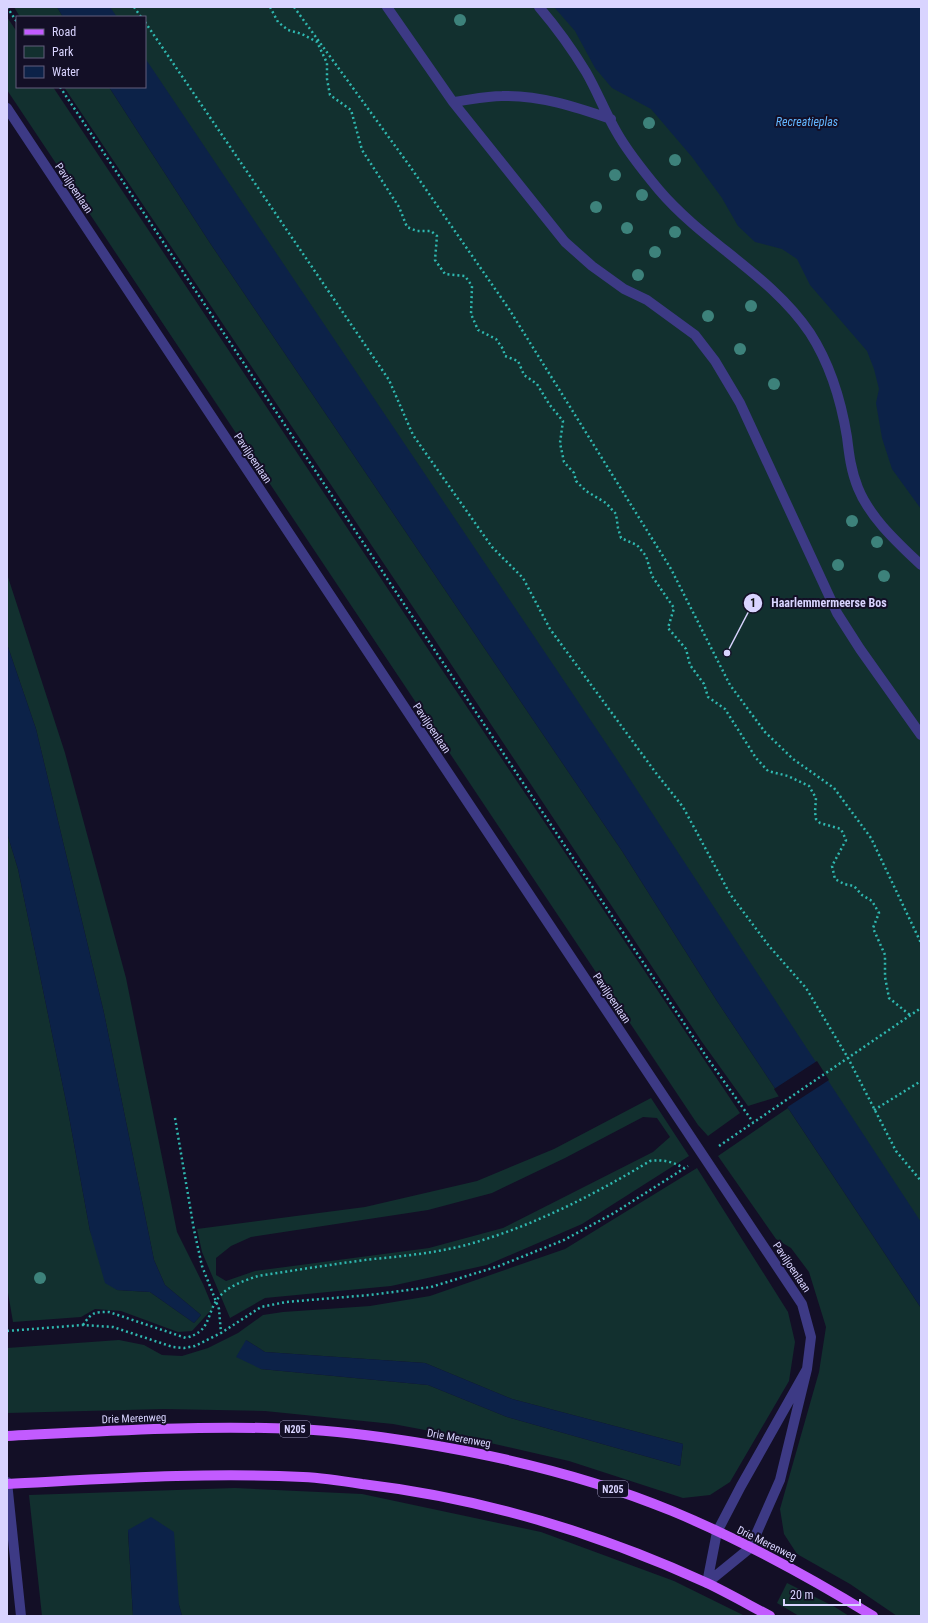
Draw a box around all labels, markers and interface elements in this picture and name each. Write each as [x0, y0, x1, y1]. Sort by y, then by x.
legend [16, 16, 146, 88]
text: Road [52, 25, 76, 39]
text: Park [52, 45, 74, 59]
text: Water [52, 65, 80, 79]
water label: Recreatieplas [776, 115, 838, 129]
street label: Paviljoenlaan [52, 161, 95, 216]
street label: Paviljoenlaan [231, 431, 274, 486]
callout: Haarlemmermeerse Bos [743, 591, 894, 615]
text: 1 [750, 596, 756, 610]
text: Haarlemmermeerse Bos [771, 596, 887, 610]
street label: Paviljoenlaan [410, 701, 453, 756]
street label: Paviljoenlaan [590, 971, 633, 1026]
street label: Paviljoenlaan [770, 1240, 813, 1295]
street label: Drie Merenweg [101, 1411, 167, 1426]
road number: N205 [280, 1421, 310, 1437]
street label: Drie Merenweg [426, 1426, 492, 1451]
road number: N205 [598, 1481, 628, 1497]
street label: Drie Merenweg [735, 1523, 799, 1563]
scale bar [784, 1581, 860, 1607]
text: 20 m [790, 1588, 814, 1602]

